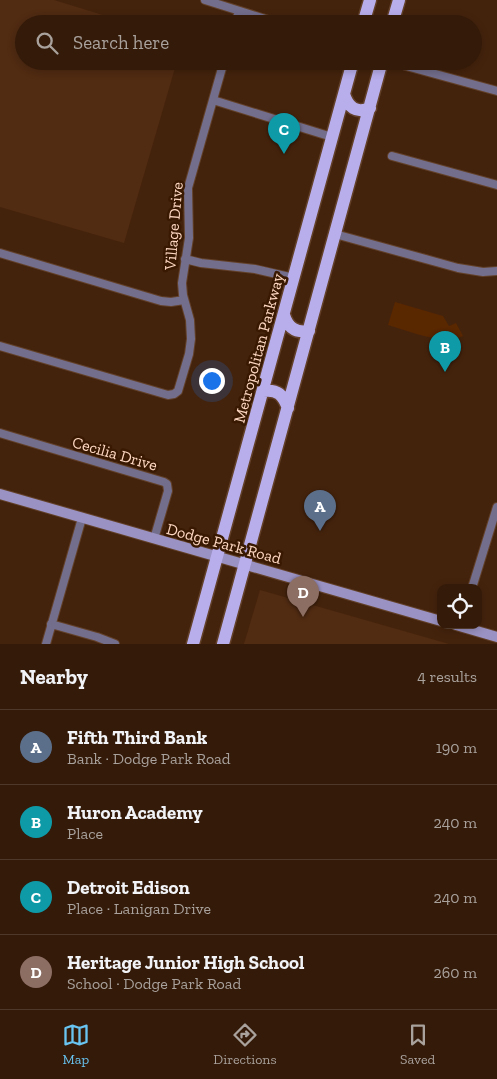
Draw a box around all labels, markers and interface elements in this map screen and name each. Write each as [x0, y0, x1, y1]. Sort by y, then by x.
search box [15, 15, 482, 70]
icon: search [33, 29, 61, 57]
text: Search here [73, 31, 169, 54]
pin: C [268, 113, 300, 154]
street label: Village Drive [160, 181, 187, 272]
street label: Metropolitan Parkway [229, 271, 288, 425]
pin: B [429, 331, 461, 372]
your location [199, 368, 225, 394]
street label: Cecilia Drive [70, 432, 160, 475]
pin: A [304, 490, 336, 531]
street label: Dodge Park Road [164, 519, 284, 568]
pin: D [287, 576, 319, 617]
map controls [437, 584, 482, 629]
button: locate [437, 584, 482, 629]
text: Nearby [20, 664, 88, 689]
text: 4 results [417, 667, 477, 686]
text: Fifth Third Bank [67, 726, 207, 749]
text: A [31, 738, 42, 757]
text: 190 m [436, 738, 477, 757]
text: Bank · Dodge Park Road [67, 749, 231, 768]
text: Huron Academy [67, 801, 203, 824]
text: B [31, 813, 41, 832]
text: 240 m [433, 813, 477, 832]
text: Place [67, 824, 103, 843]
text: Detroit Edison [67, 876, 190, 899]
text: C [31, 888, 41, 907]
text: 240 m [433, 888, 477, 907]
text: Place · Lanigan Drive [67, 899, 211, 918]
text: Heritage Junior High School [67, 951, 304, 974]
text: D [30, 963, 42, 982]
text: 260 m [434, 963, 477, 982]
text: School · Dodge Park Road [67, 974, 241, 993]
tab: Map [62, 1021, 90, 1068]
tab: Directions [213, 1021, 277, 1068]
tab: Saved [400, 1021, 435, 1068]

